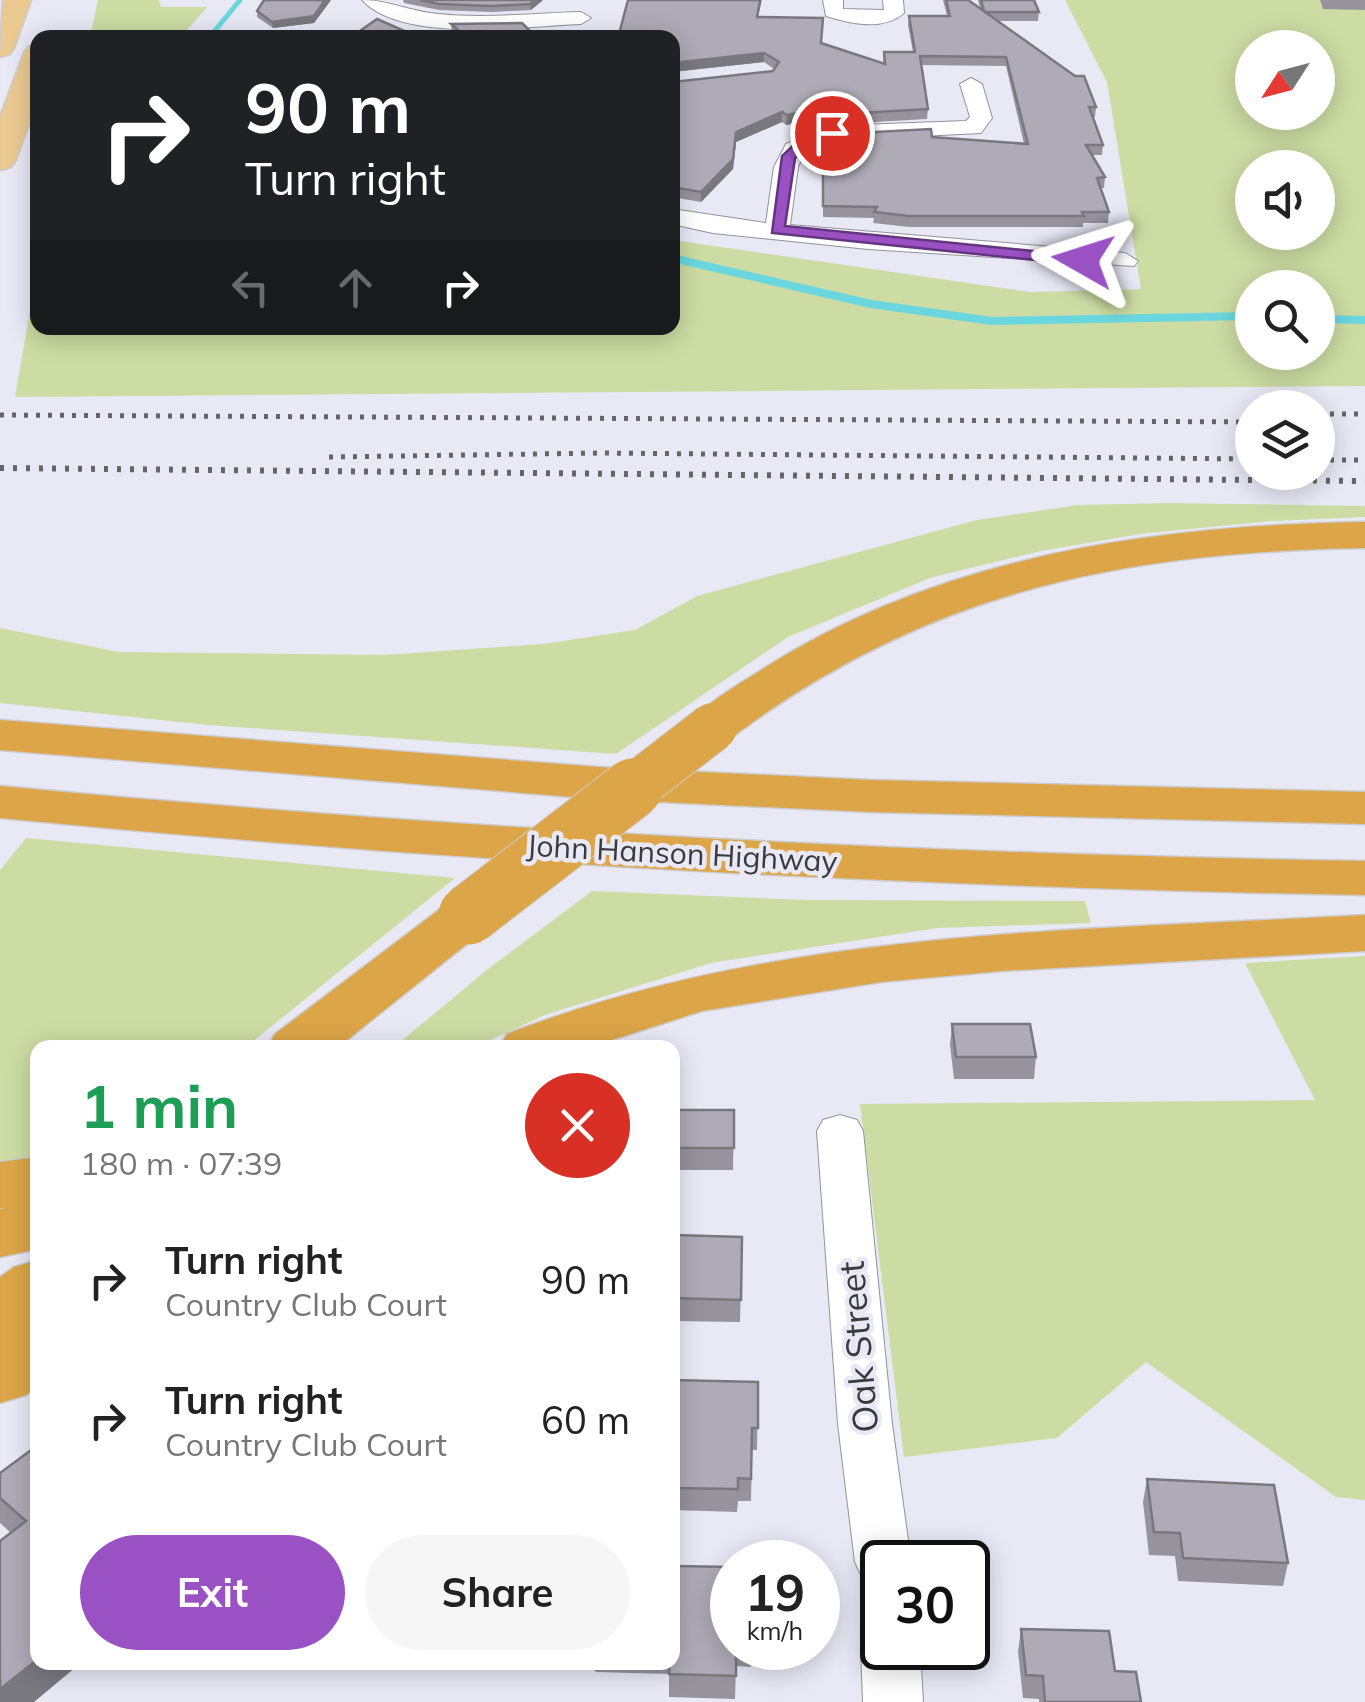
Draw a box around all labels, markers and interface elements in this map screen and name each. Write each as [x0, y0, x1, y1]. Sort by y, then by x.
north arrow [1235, 30, 1335, 130]
map controls [1235, 30, 1335, 490]
text: 90 m [245, 63, 411, 151]
icon: right [80, 70, 210, 200]
pin [790, 91, 875, 176]
icon: arrive [805, 106, 860, 161]
text: Turn right [245, 150, 446, 206]
button: sound [1235, 150, 1335, 250]
position arrow [1031, 208, 1135, 312]
icon: left [223, 260, 278, 315]
icon: ahead [328, 260, 383, 315]
icon: right [433, 260, 488, 315]
button: search [1235, 270, 1335, 370]
button: layers [1235, 390, 1335, 490]
street label: John Hanson Highway [526, 826, 838, 880]
text: 1 min [80, 1068, 238, 1143]
button: close [525, 1073, 630, 1178]
text: 180 m · 07:39 [80, 1143, 282, 1183]
text: Turn right [165, 1236, 342, 1284]
icon: right [80, 1253, 135, 1308]
text: 90 m [541, 1256, 630, 1304]
street label: Oak Street [829, 1260, 887, 1435]
text: Country Club Court [165, 1284, 447, 1324]
text: Turn right [165, 1376, 342, 1424]
icon: right [80, 1393, 135, 1448]
text: 60 m [541, 1396, 630, 1444]
text: Country Club Court [165, 1424, 447, 1464]
button: Exit [80, 1535, 345, 1650]
button: Share [365, 1535, 630, 1650]
speed limit sign: 30 [860, 1540, 990, 1670]
text: 19 [745, 1561, 805, 1624]
text: km/h [747, 1615, 803, 1646]

